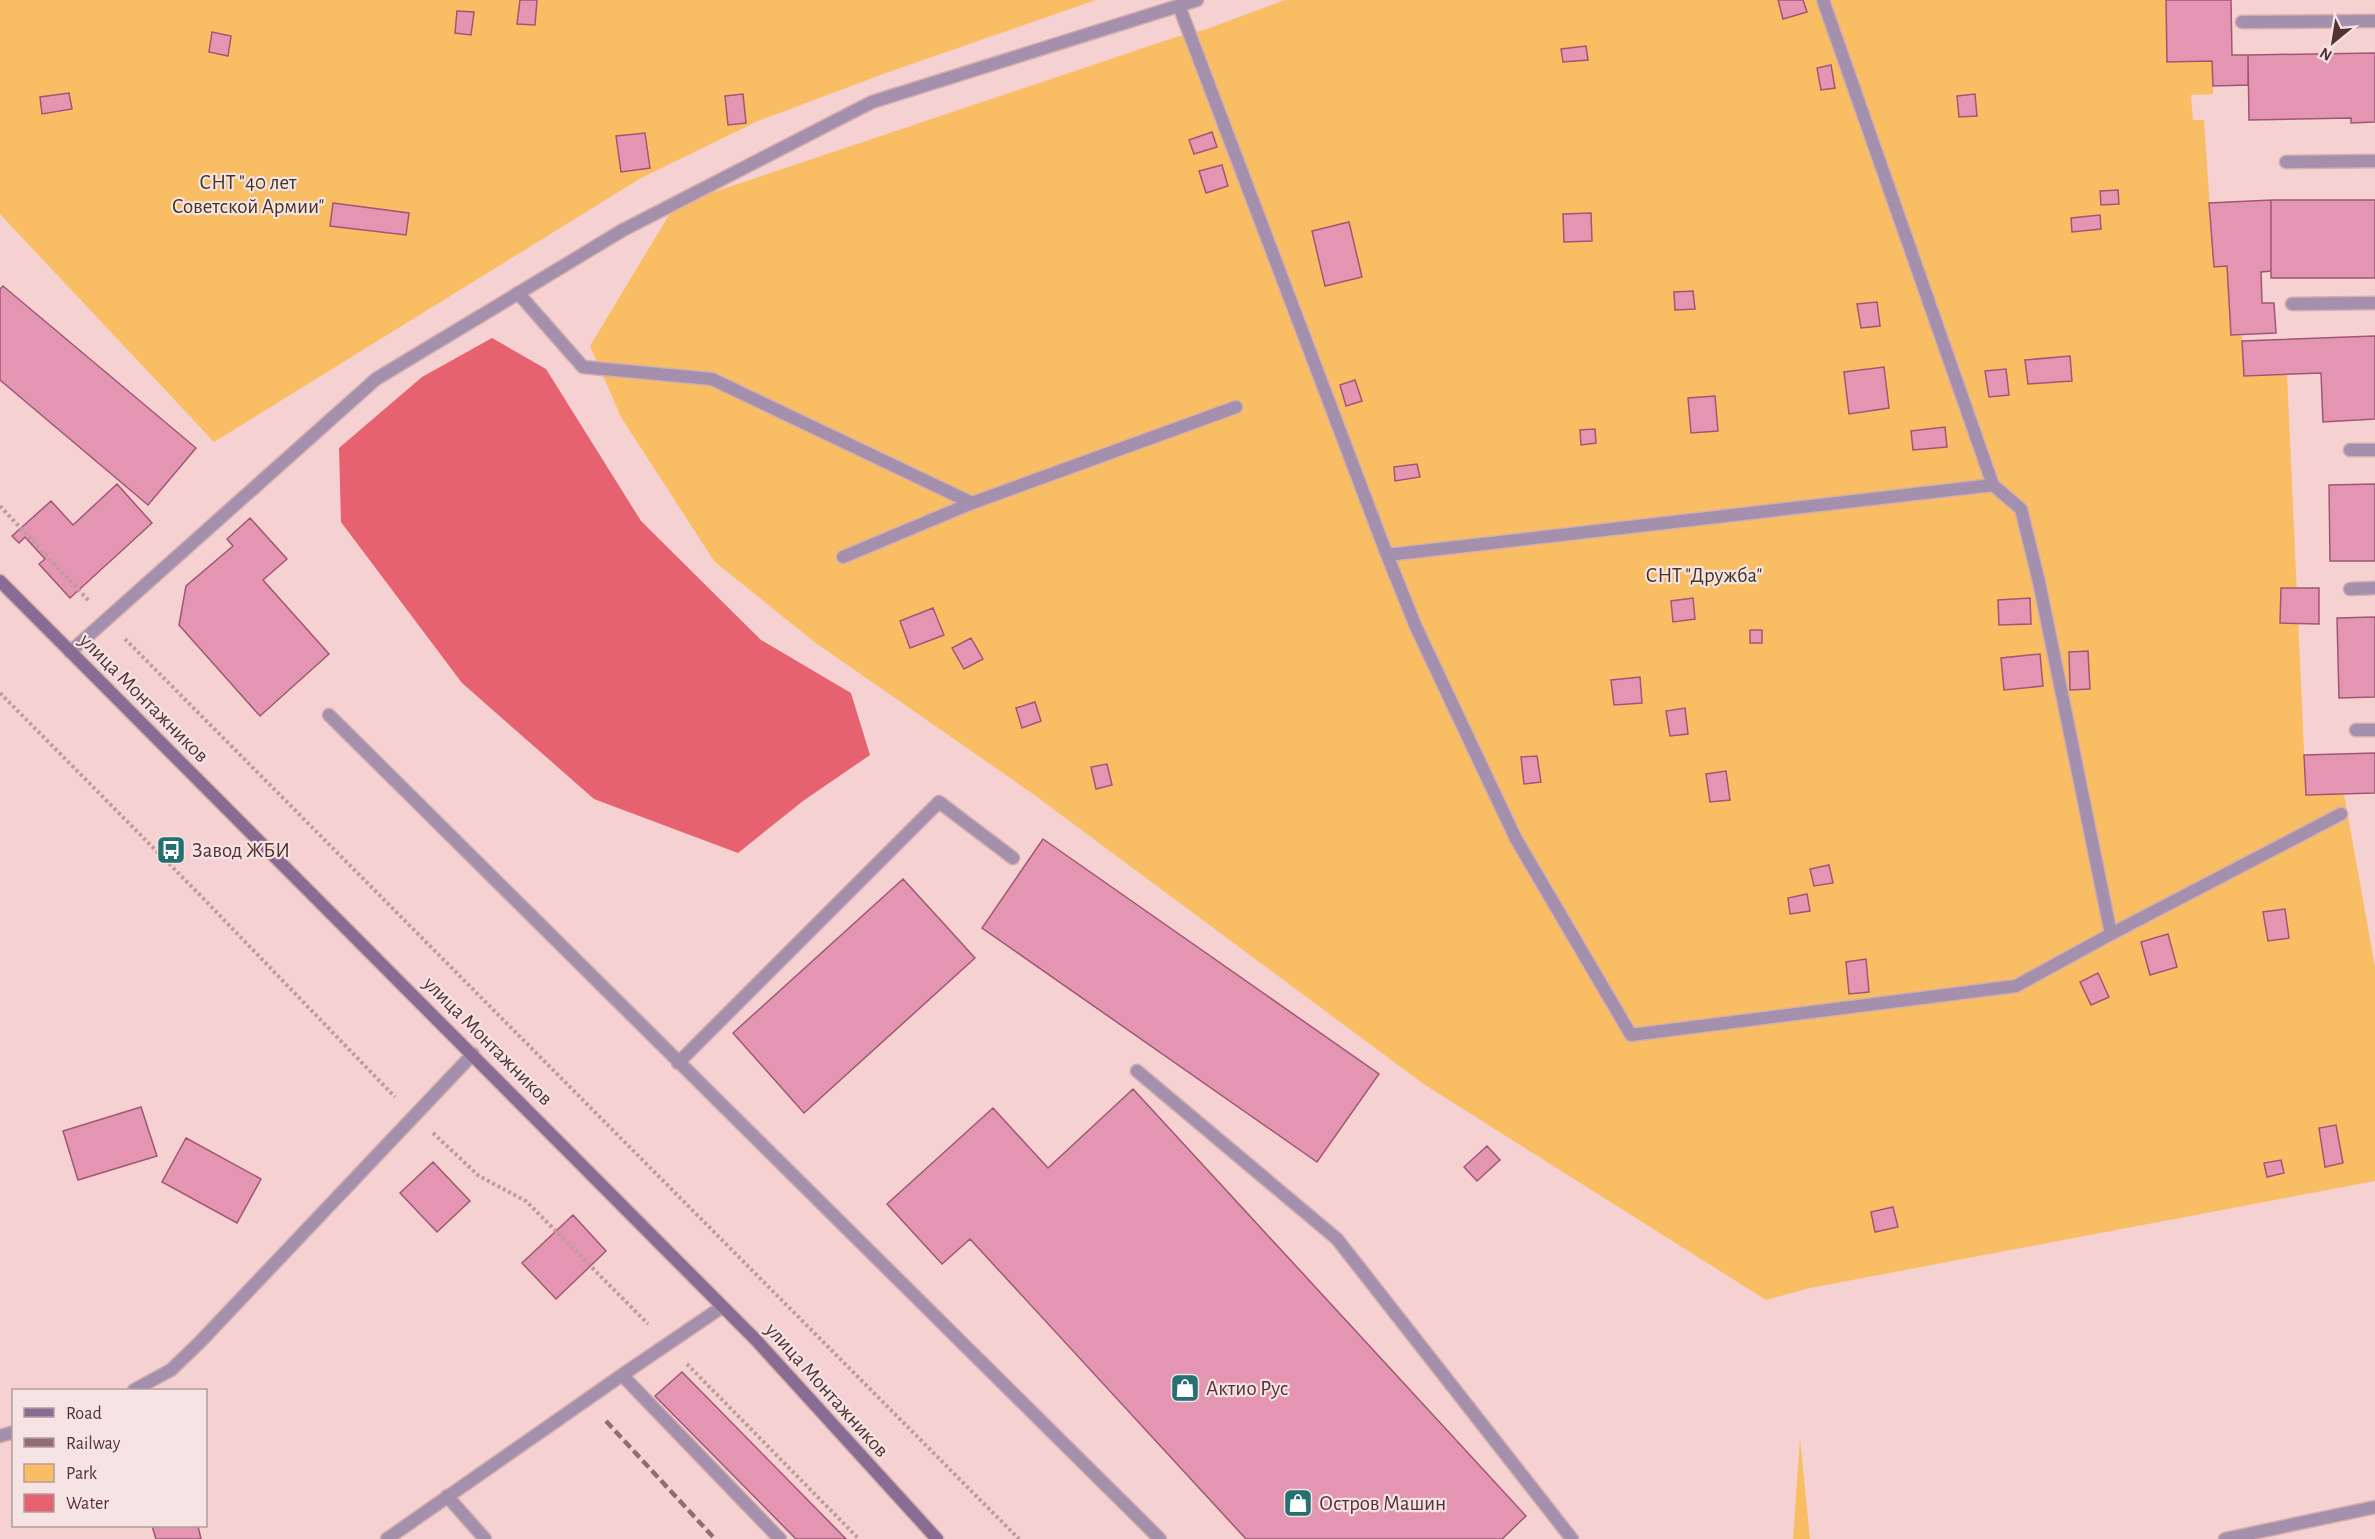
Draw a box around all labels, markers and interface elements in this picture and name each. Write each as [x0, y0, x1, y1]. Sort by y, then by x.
north arrow [2303, 12, 2363, 72]
text: N [2317, 44, 2335, 64]
park label: СНТ "40 лет Советской Армии" [172, 172, 324, 217]
park label: СНТ "Дружба" [1646, 565, 1762, 586]
street label: улица Монтажников [75, 629, 213, 767]
bus stop icon: Завод ЖБИ [155, 834, 187, 866]
place label: Завод ЖБИ [192, 840, 290, 861]
street label: улица Монтажников [419, 972, 557, 1110]
street label: улица Монтажников [761, 1318, 893, 1461]
shop icon: Актио Рус [1169, 1372, 1201, 1404]
place label: Актио Рус [1206, 1378, 1288, 1399]
legend [12, 1389, 207, 1527]
text: Road [66, 1405, 102, 1423]
text: Railway [66, 1435, 121, 1453]
text: Park [66, 1465, 98, 1483]
shop icon: Остров Машин [1282, 1487, 1314, 1519]
place label: Остров Машин [1319, 1493, 1446, 1514]
text: Water [66, 1495, 109, 1513]

